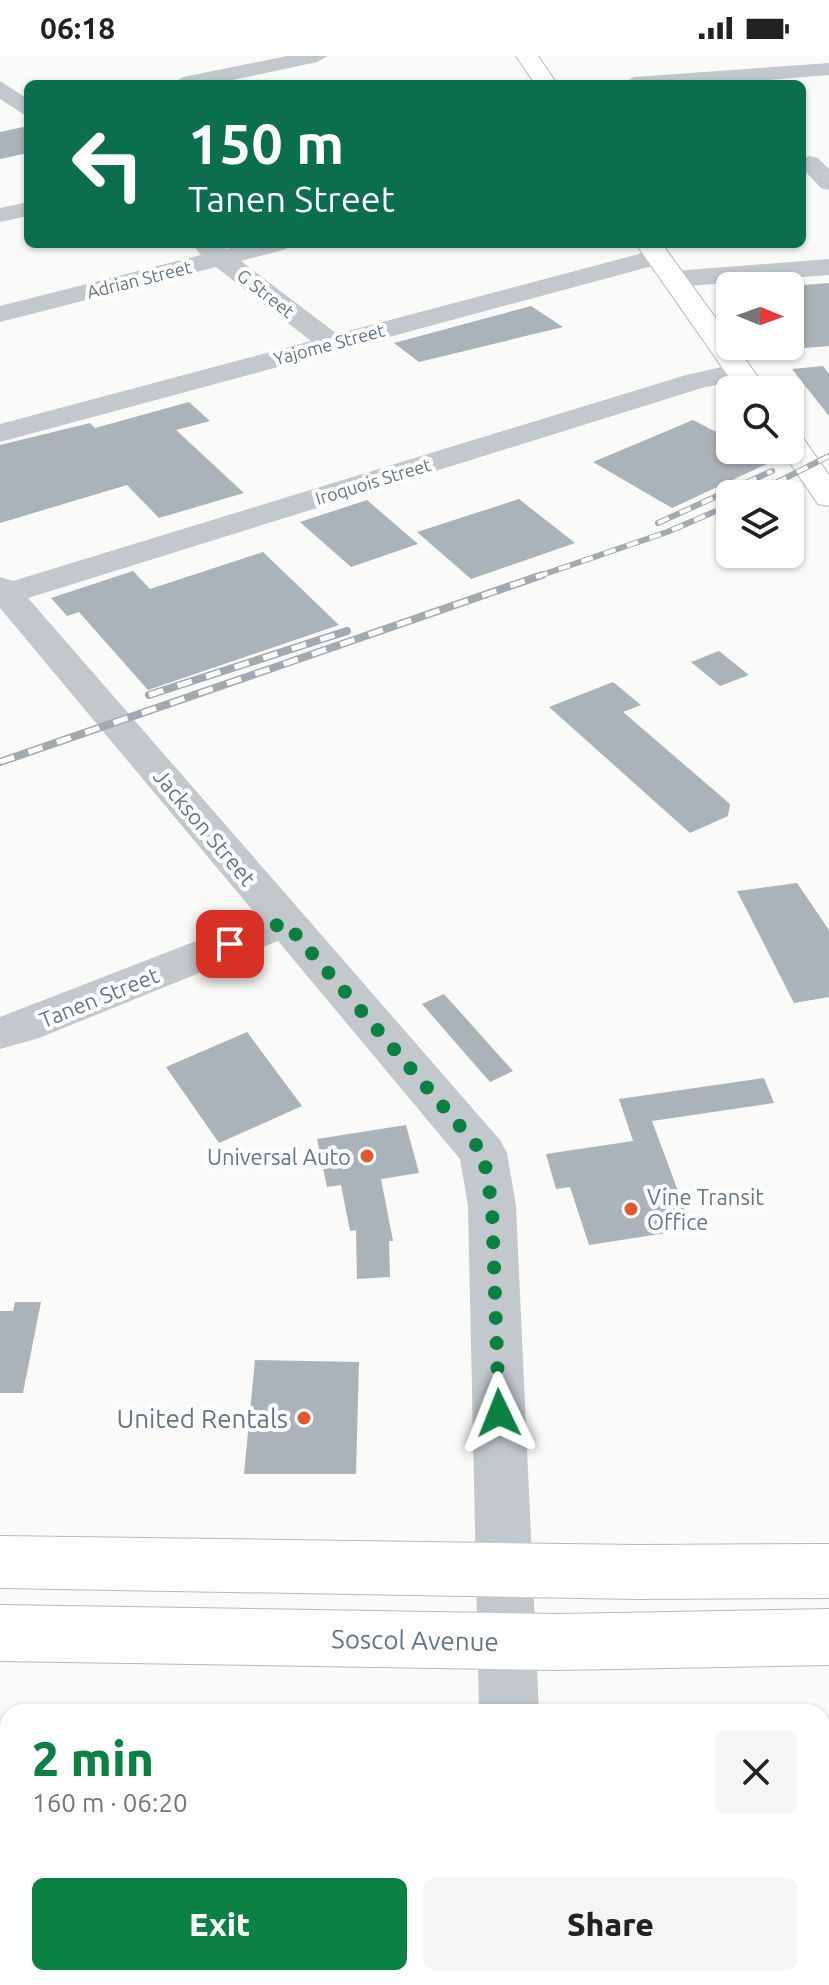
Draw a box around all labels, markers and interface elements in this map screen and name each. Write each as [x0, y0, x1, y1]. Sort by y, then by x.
text: 06:18 [40, 11, 115, 45]
icon: left [56, 112, 160, 216]
text: 150 m [188, 112, 344, 175]
text: Tanen Street [188, 178, 395, 219]
street label: Adrian Street [85, 256, 193, 302]
street label: G Street [234, 265, 298, 321]
north arrow [716, 272, 804, 360]
map controls [716, 272, 804, 568]
street label: Yajome Street [271, 320, 387, 368]
button: search [716, 376, 804, 464]
street label: Iroquois Street [313, 454, 433, 508]
button: layers [716, 480, 804, 568]
street label: Jackson Street [149, 763, 261, 891]
pin [196, 910, 264, 978]
icon: arrive [208, 922, 252, 966]
street label: Tanen Street [36, 962, 163, 1032]
place label: Universal Auto [207, 1144, 351, 1169]
marker: Universal Auto [358, 1147, 376, 1165]
place label: Vine Transit Office [647, 1184, 764, 1234]
marker: Vine Transit Office [622, 1200, 640, 1218]
position arrow [457, 1371, 541, 1455]
place label: United Rentals [116, 1404, 288, 1433]
marker: United Rentals [295, 1409, 313, 1427]
street label: Soscol Avenue [331, 1624, 499, 1656]
button: close [714, 1730, 798, 1814]
text: 2 min [32, 1731, 154, 1785]
text: 160 m · 06:20 [32, 1788, 188, 1817]
button: Exit [32, 1878, 407, 1970]
button: Share [423, 1878, 798, 1970]

